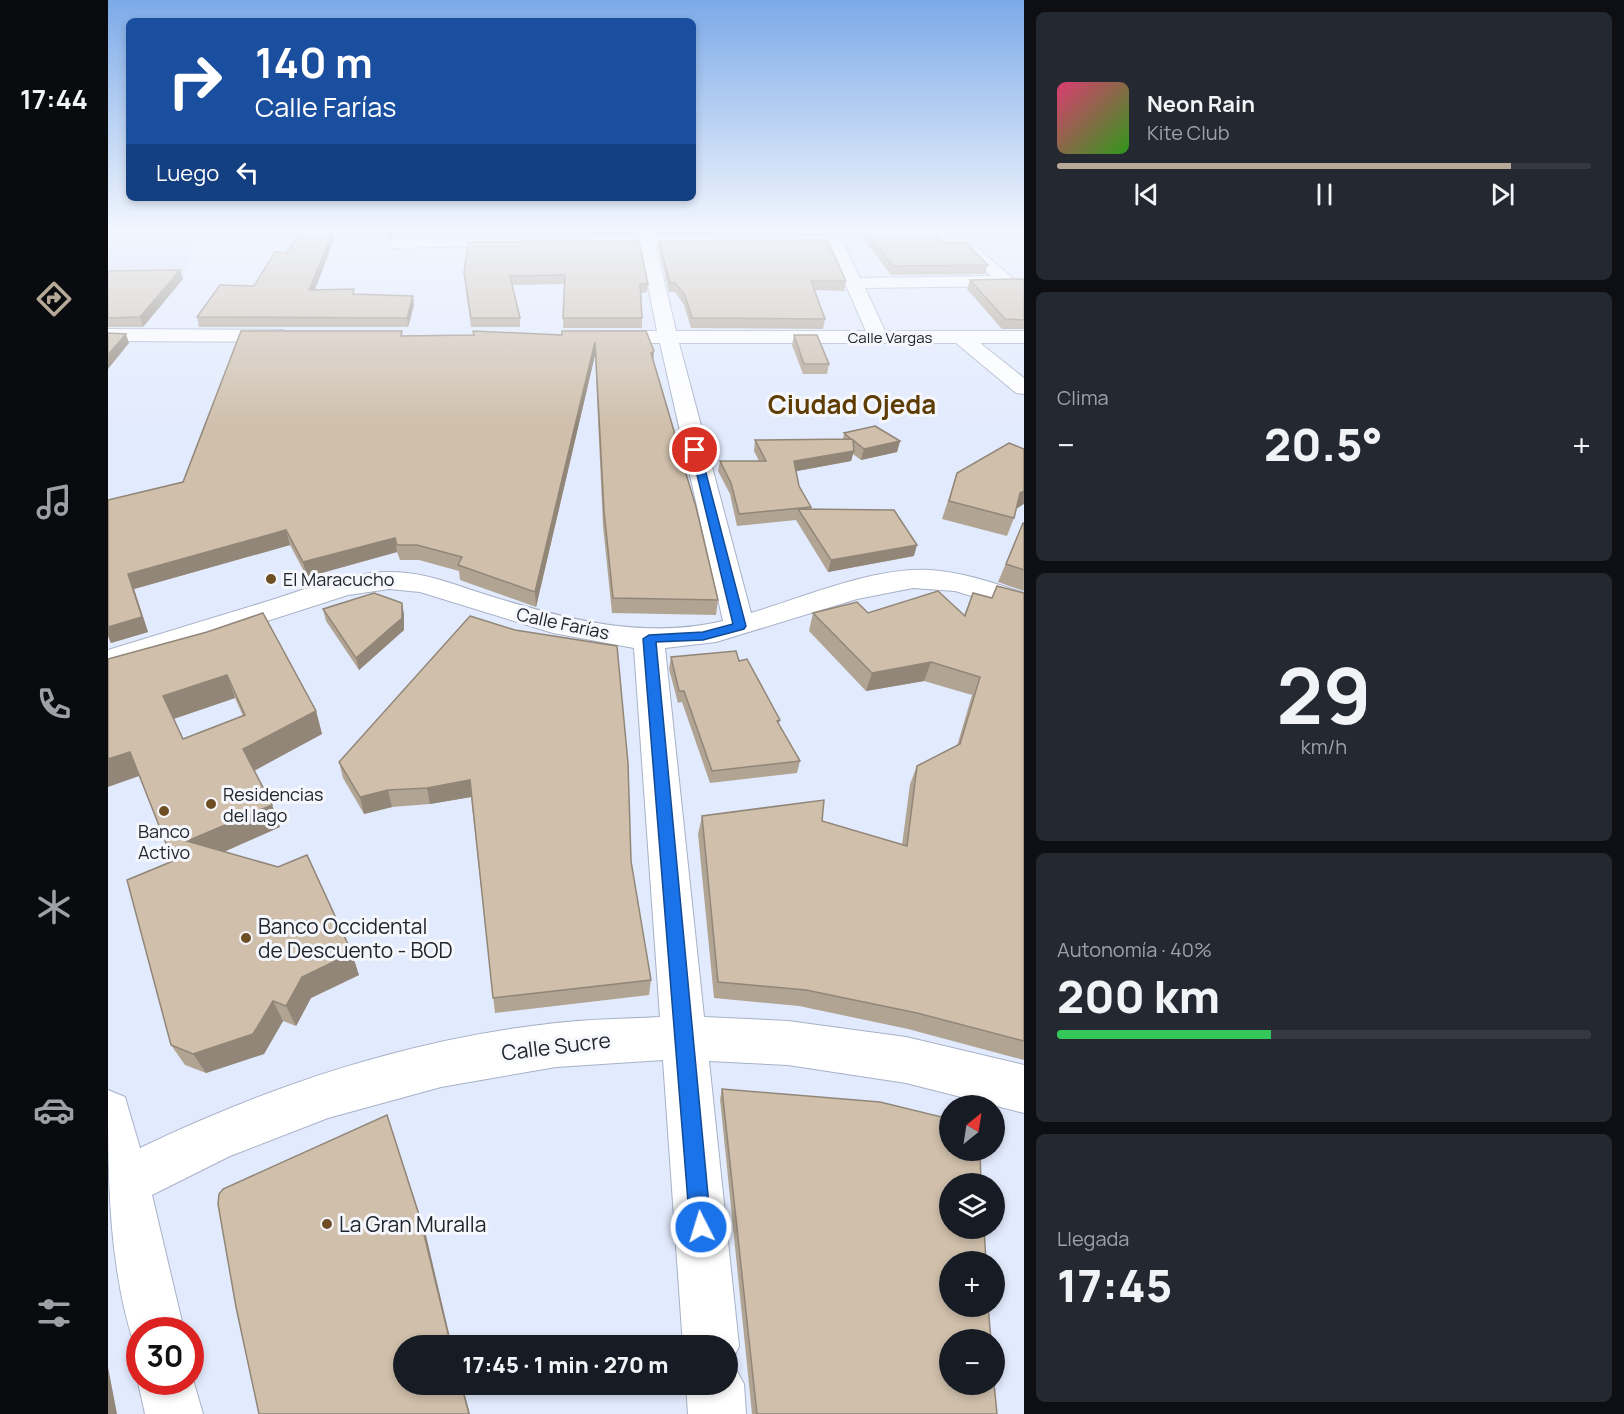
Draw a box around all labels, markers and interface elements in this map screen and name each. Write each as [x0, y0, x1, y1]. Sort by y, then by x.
text: 140 m [255, 33, 373, 91]
icon: right [156, 42, 234, 120]
text: 17:44 [20, 80, 88, 117]
text: Calle Farías [255, 88, 396, 125]
text: Neon Rain [1147, 89, 1255, 119]
text: Kite Club [1147, 119, 1230, 146]
icon: left [231, 156, 264, 189]
text: Luego [156, 158, 219, 188]
icon: previous [1130, 178, 1163, 211]
icon: pause [1308, 178, 1341, 211]
icon: next [1486, 178, 1519, 211]
icon: directions [33, 278, 75, 320]
street label: Calle Vargas [848, 327, 932, 348]
text: Clima [1057, 384, 1109, 411]
district label: Ciudad Ojeda [768, 386, 936, 422]
text: 20.5° [1264, 413, 1383, 475]
text: − [1057, 422, 1075, 467]
text: + [1572, 422, 1591, 467]
pin [669, 424, 720, 475]
icon: arrive [678, 433, 711, 466]
icon: music [33, 481, 75, 523]
place label: El Maracucho [283, 567, 394, 591]
marker: El Maracucho [264, 572, 278, 586]
street label: Calle Farías [514, 601, 612, 645]
text: 29 [1277, 641, 1371, 747]
icon: phone [33, 683, 75, 725]
text: km/h [1301, 733, 1347, 760]
place label: Residencias del lago [223, 782, 323, 827]
marker: Residencias del lago [204, 797, 218, 811]
marker: Banco Activo [157, 804, 171, 818]
place label: Banco Activo [138, 819, 190, 864]
icon: climate [33, 886, 75, 928]
place label: Banco Occidental de Descuento - BOD [258, 912, 453, 964]
marker: Banco Occidental de Descuento - BOD [239, 931, 253, 945]
text: Autonomía · 40% [1057, 936, 1212, 963]
text: 200 km [1057, 965, 1220, 1027]
street label: Calle Sucre [500, 1025, 612, 1067]
icon: car [33, 1089, 75, 1131]
north arrow [939, 1095, 1005, 1161]
map controls [939, 1095, 1005, 1395]
button: layers [939, 1173, 1005, 1239]
position arrow [669, 1195, 733, 1259]
place label: La Gran Muralla [339, 1210, 486, 1238]
marker: La Gran Muralla [320, 1217, 334, 1231]
text: Llegada [1057, 1225, 1129, 1252]
button: + [939, 1251, 1005, 1317]
text: 17:45 [1057, 1254, 1172, 1316]
icon: filters [33, 1292, 75, 1334]
speed limit sign: 30 [126, 1317, 204, 1395]
button: − [939, 1329, 1005, 1395]
text: 17:45 · 1 min · 270 m [463, 1350, 668, 1380]

